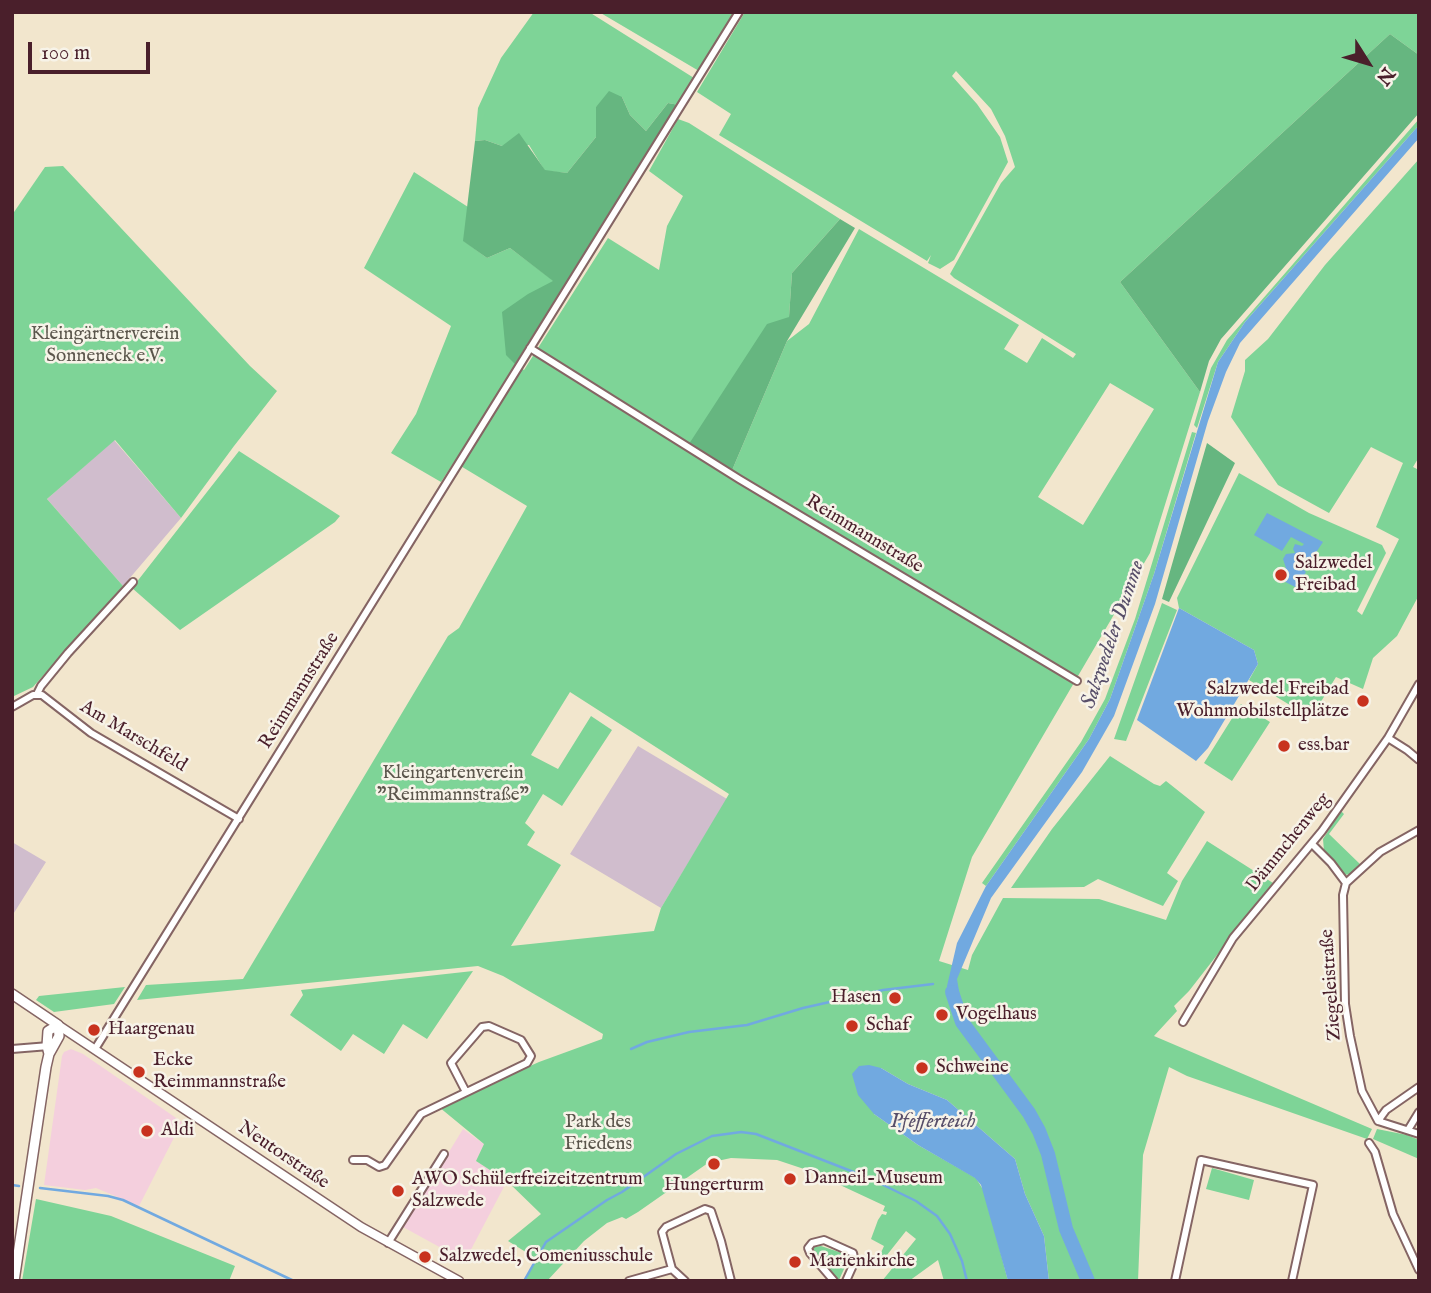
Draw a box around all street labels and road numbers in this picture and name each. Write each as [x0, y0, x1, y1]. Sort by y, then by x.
street label: Reimmannstraße [801, 491, 927, 579]
street label: Reimmannstraße [255, 629, 345, 753]
street label: Am Marschfeld [75, 696, 191, 778]
street label: Dämmchenweg [1242, 789, 1336, 897]
street label: Ziegeleistraße [1317, 928, 1347, 1042]
street label: Neutorstraße [233, 1117, 333, 1195]

